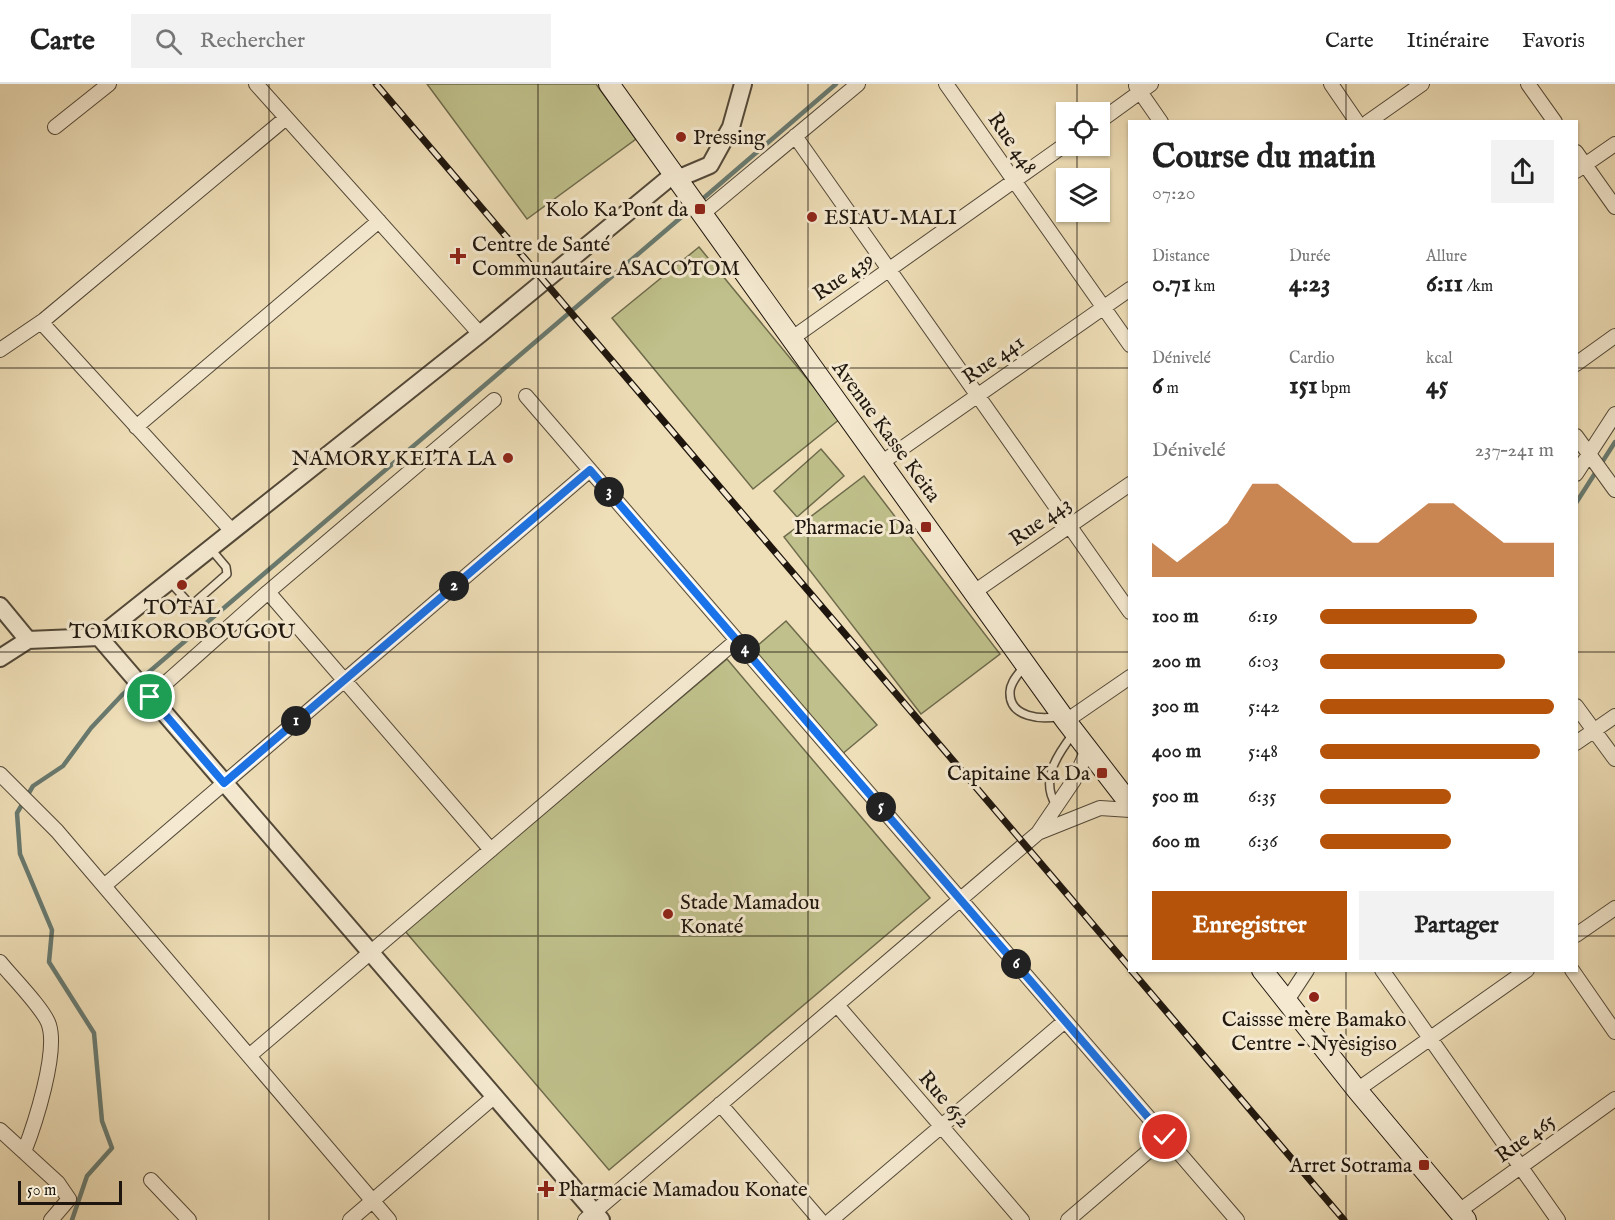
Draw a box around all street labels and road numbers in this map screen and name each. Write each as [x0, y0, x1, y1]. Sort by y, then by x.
street label: Rue 448 [981, 108, 1043, 180]
street label: Rue 439 [808, 247, 880, 308]
street label: Rue 441 [958, 329, 1030, 391]
street label: Avenue Kasse Keita [825, 355, 947, 509]
street label: Rue 443 [1005, 491, 1077, 553]
street label: Rue 652 [912, 1066, 976, 1134]
street label: Rue 465 [1491, 1108, 1562, 1170]

